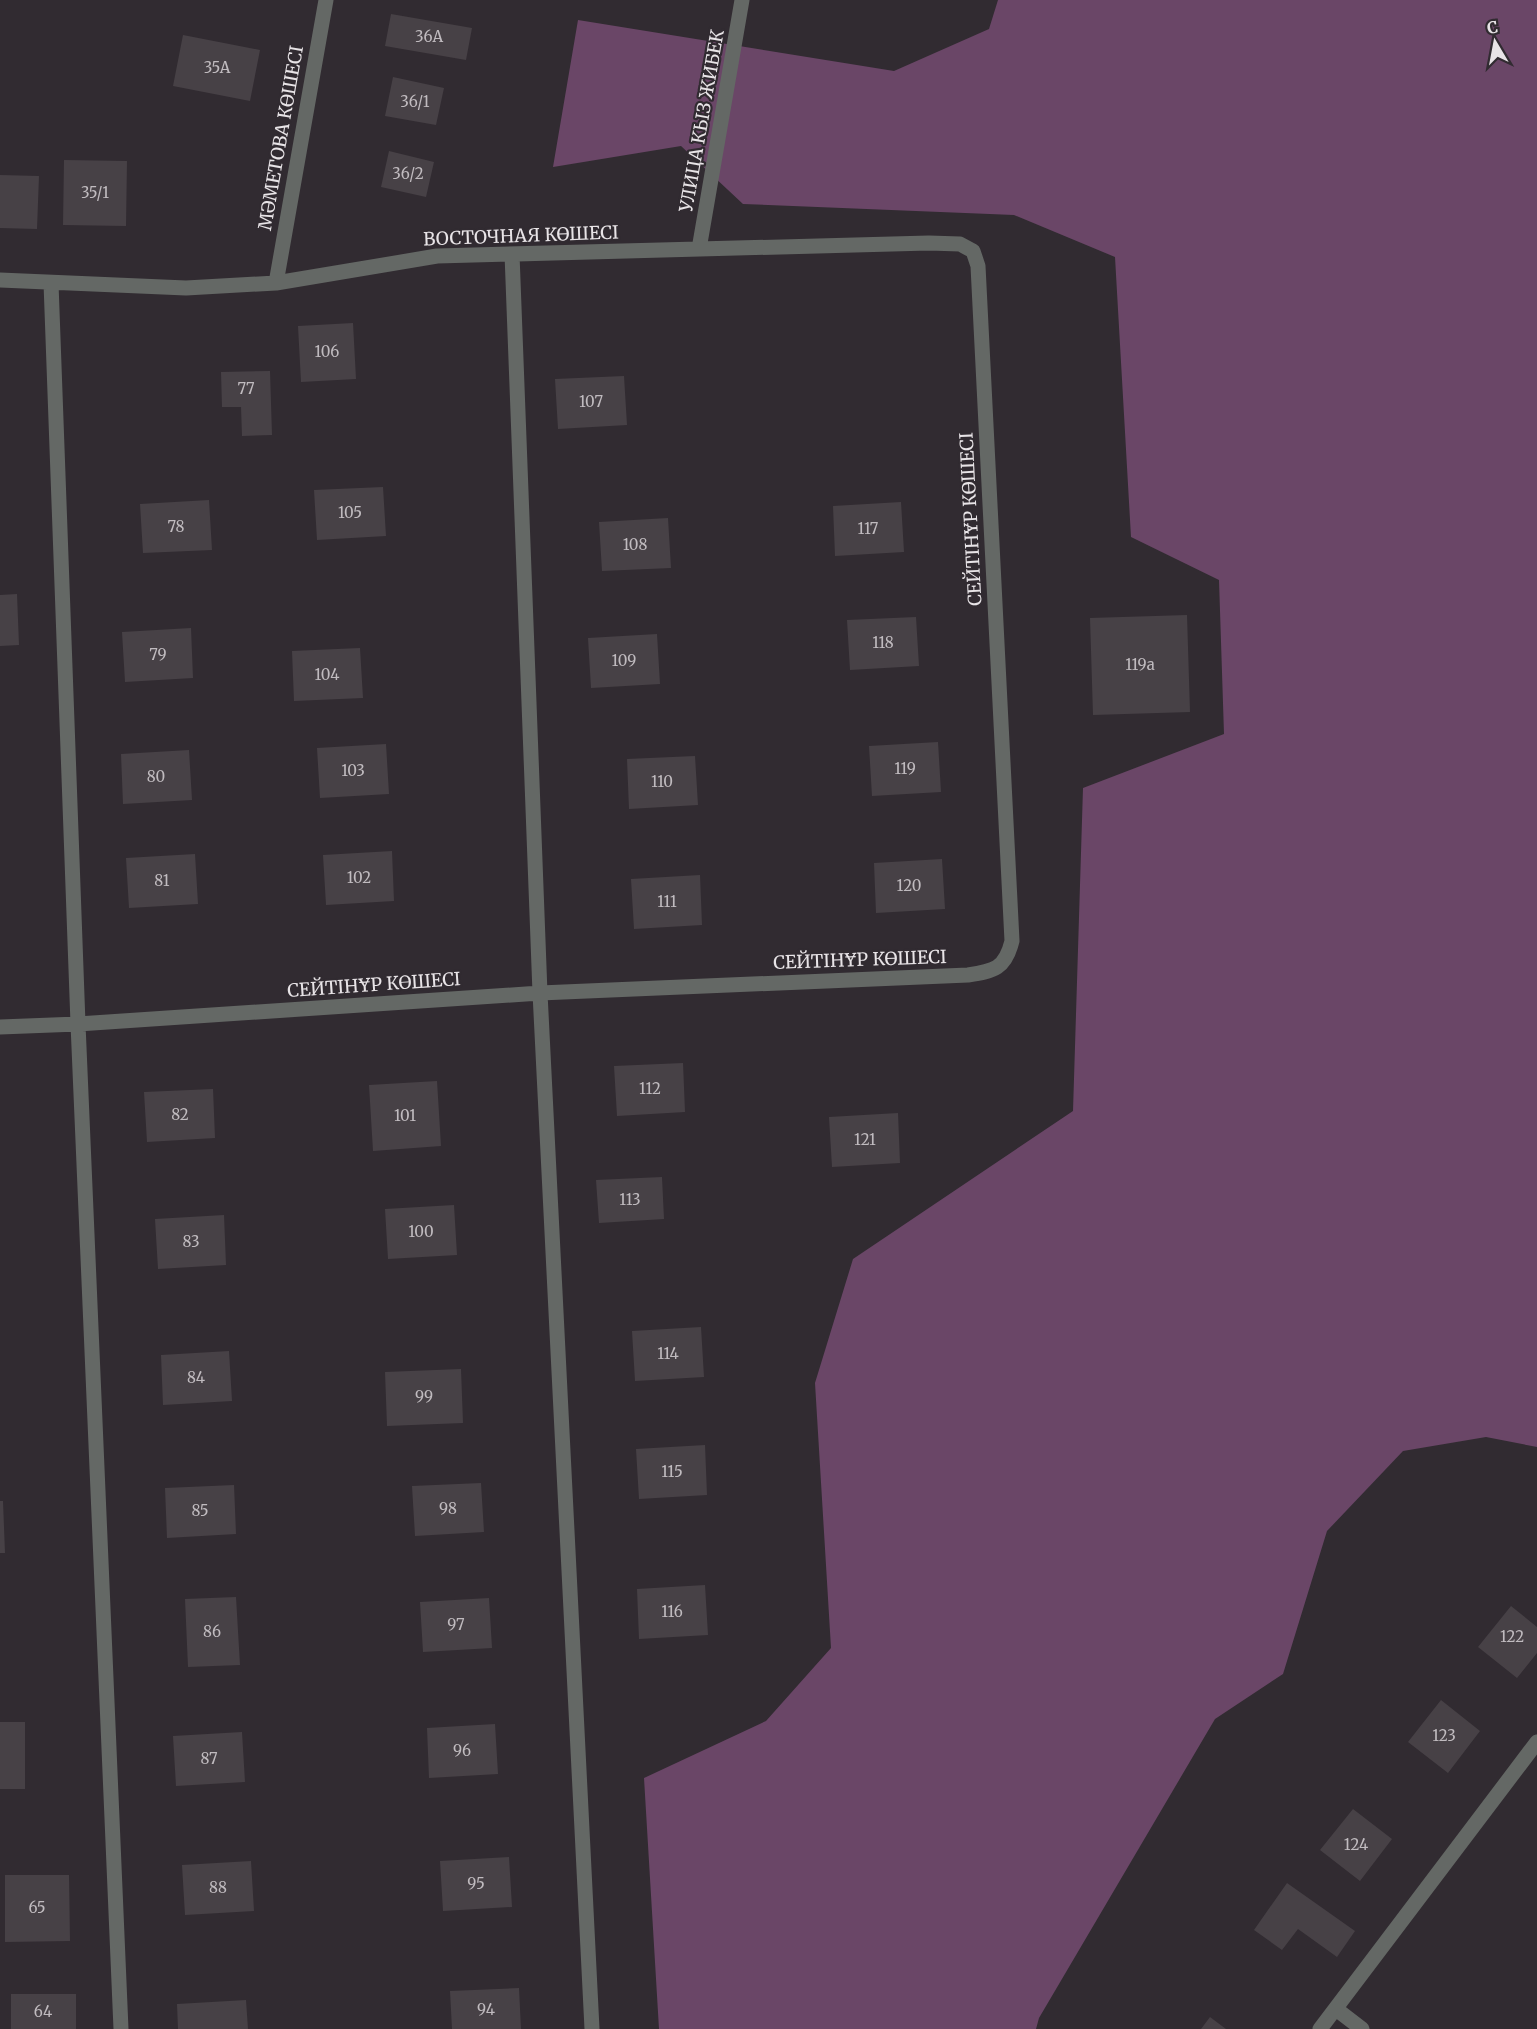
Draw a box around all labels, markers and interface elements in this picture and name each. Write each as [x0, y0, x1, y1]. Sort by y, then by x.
north arrow [1465, 12, 1525, 72]
text: С [1485, 16, 1499, 38]
house number: 36А [415, 27, 443, 46]
street label: УЛИЦА КЫЗ ЖИБЕК [674, 28, 729, 215]
street label: МӘМЕТОВА КӨШЕСІ [253, 44, 308, 232]
house number: 35А [204, 58, 231, 77]
house number: 36/1 [400, 92, 430, 111]
house number: 36/2 [392, 164, 424, 183]
house number: 35/1 [81, 183, 109, 202]
street label: ВОСТОЧНАЯ КӨШЕСІ [423, 221, 619, 250]
house number: 106 [315, 342, 339, 361]
house number: 77 [237, 379, 255, 398]
house number: 107 [579, 392, 603, 411]
street label: СЕЙТІНҰР КӨШЕСІ [954, 432, 987, 606]
house number: 105 [338, 503, 362, 522]
house number: 78 [167, 517, 185, 536]
house number: 117 [858, 519, 879, 538]
house number: 108 [623, 535, 647, 554]
house number: 118 [872, 633, 894, 652]
house number: 79 [149, 645, 167, 664]
house number: 109 [612, 651, 636, 670]
house number: 119а [1125, 655, 1155, 674]
house number: 104 [315, 665, 339, 684]
house number: 119 [894, 759, 916, 778]
house number: 103 [341, 761, 365, 780]
house number: 80 [147, 767, 165, 786]
house number: 110 [651, 772, 673, 791]
house number: 102 [347, 868, 371, 887]
house number: 81 [154, 871, 170, 890]
house number: 120 [897, 876, 921, 895]
house number: 111 [657, 892, 677, 911]
street label: СЕЙТІНҰР КӨШЕСІ [773, 945, 947, 974]
street label: СЕЙТІНҰР КӨШЕСІ [287, 967, 461, 1002]
house number: 112 [639, 1079, 661, 1098]
house number: 82 [171, 1105, 189, 1124]
house number: 101 [394, 1106, 416, 1125]
house number: 121 [854, 1130, 876, 1149]
house number: 113 [619, 1190, 641, 1209]
house number: 100 [408, 1222, 434, 1241]
house number: 83 [183, 1232, 200, 1251]
house number: 114 [657, 1344, 679, 1363]
house number: 84 [187, 1368, 205, 1387]
house number: 99 [415, 1387, 433, 1406]
house number: 115 [661, 1462, 683, 1481]
house number: 98 [439, 1499, 457, 1518]
house number: 85 [191, 1501, 209, 1520]
house number: 116 [661, 1602, 683, 1621]
house number: 97 [447, 1615, 465, 1634]
house number: 86 [203, 1622, 221, 1641]
house number: 122 [1500, 1627, 1524, 1646]
house number: 123 [1432, 1726, 1456, 1745]
house number: 96 [453, 1741, 471, 1760]
house number: 87 [200, 1749, 218, 1768]
house number: 124 [1344, 1835, 1368, 1854]
house number: 95 [467, 1874, 485, 1893]
house number: 88 [209, 1878, 227, 1897]
house number: 65 [28, 1898, 46, 1917]
house number: 94 [477, 2000, 495, 2019]
house number: 64 [34, 2002, 52, 2021]

